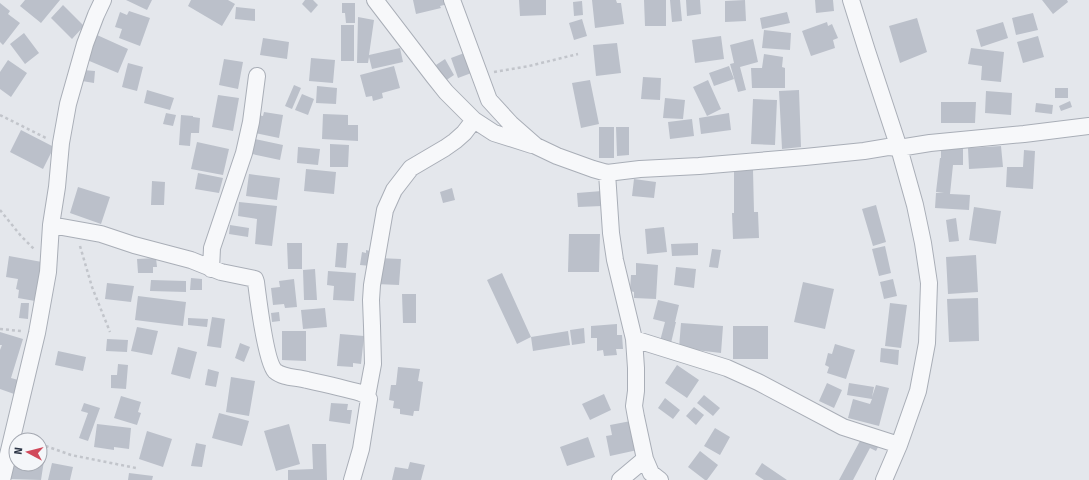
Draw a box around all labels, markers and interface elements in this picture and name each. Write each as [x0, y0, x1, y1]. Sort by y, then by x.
north arrow [8, 432, 48, 472]
text: N [12, 446, 25, 455]

